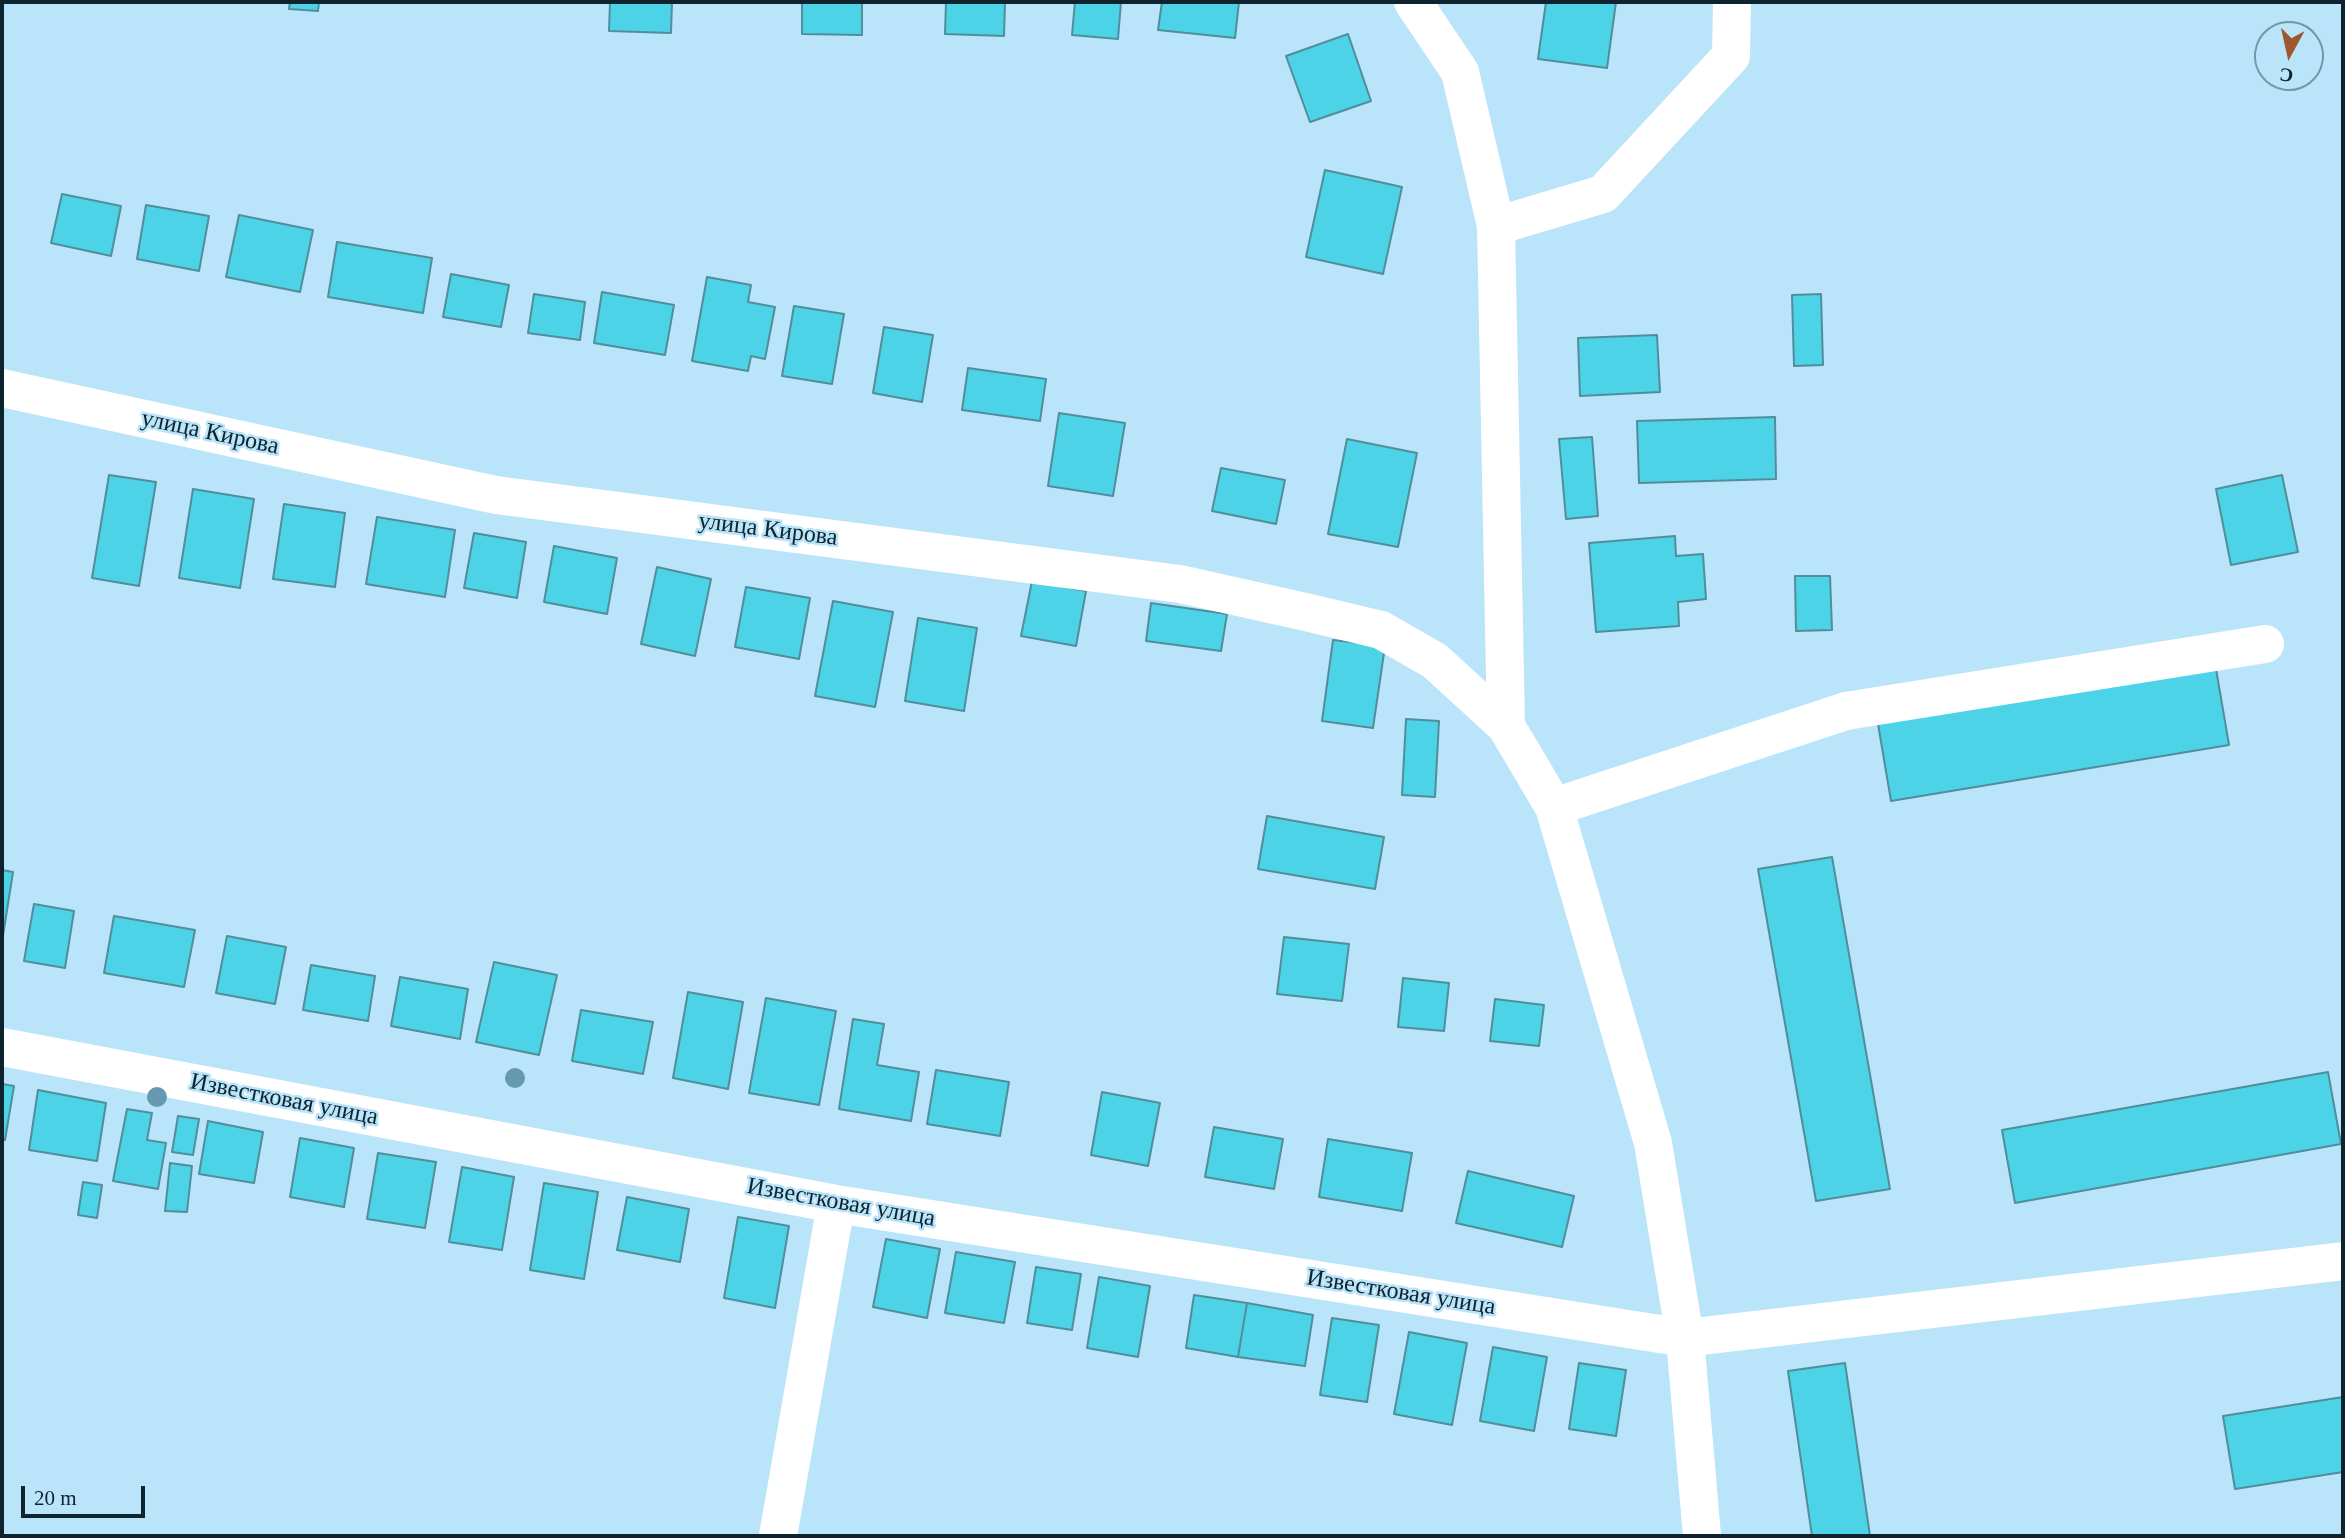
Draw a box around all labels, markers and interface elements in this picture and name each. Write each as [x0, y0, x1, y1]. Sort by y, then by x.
north arrow [2254, 21, 2324, 91]
text: С [2278, 64, 2295, 87]
street label: улица Кирова [139, 404, 281, 462]
street label: улица Кирова [697, 507, 839, 553]
street label: Известковая улица [188, 1068, 380, 1132]
street label: Известковая улица [745, 1172, 937, 1234]
street label: Известковая улица [1305, 1264, 1497, 1322]
scale bar [24, 1472, 149, 1516]
text: 20 m [34, 1486, 77, 1510]

